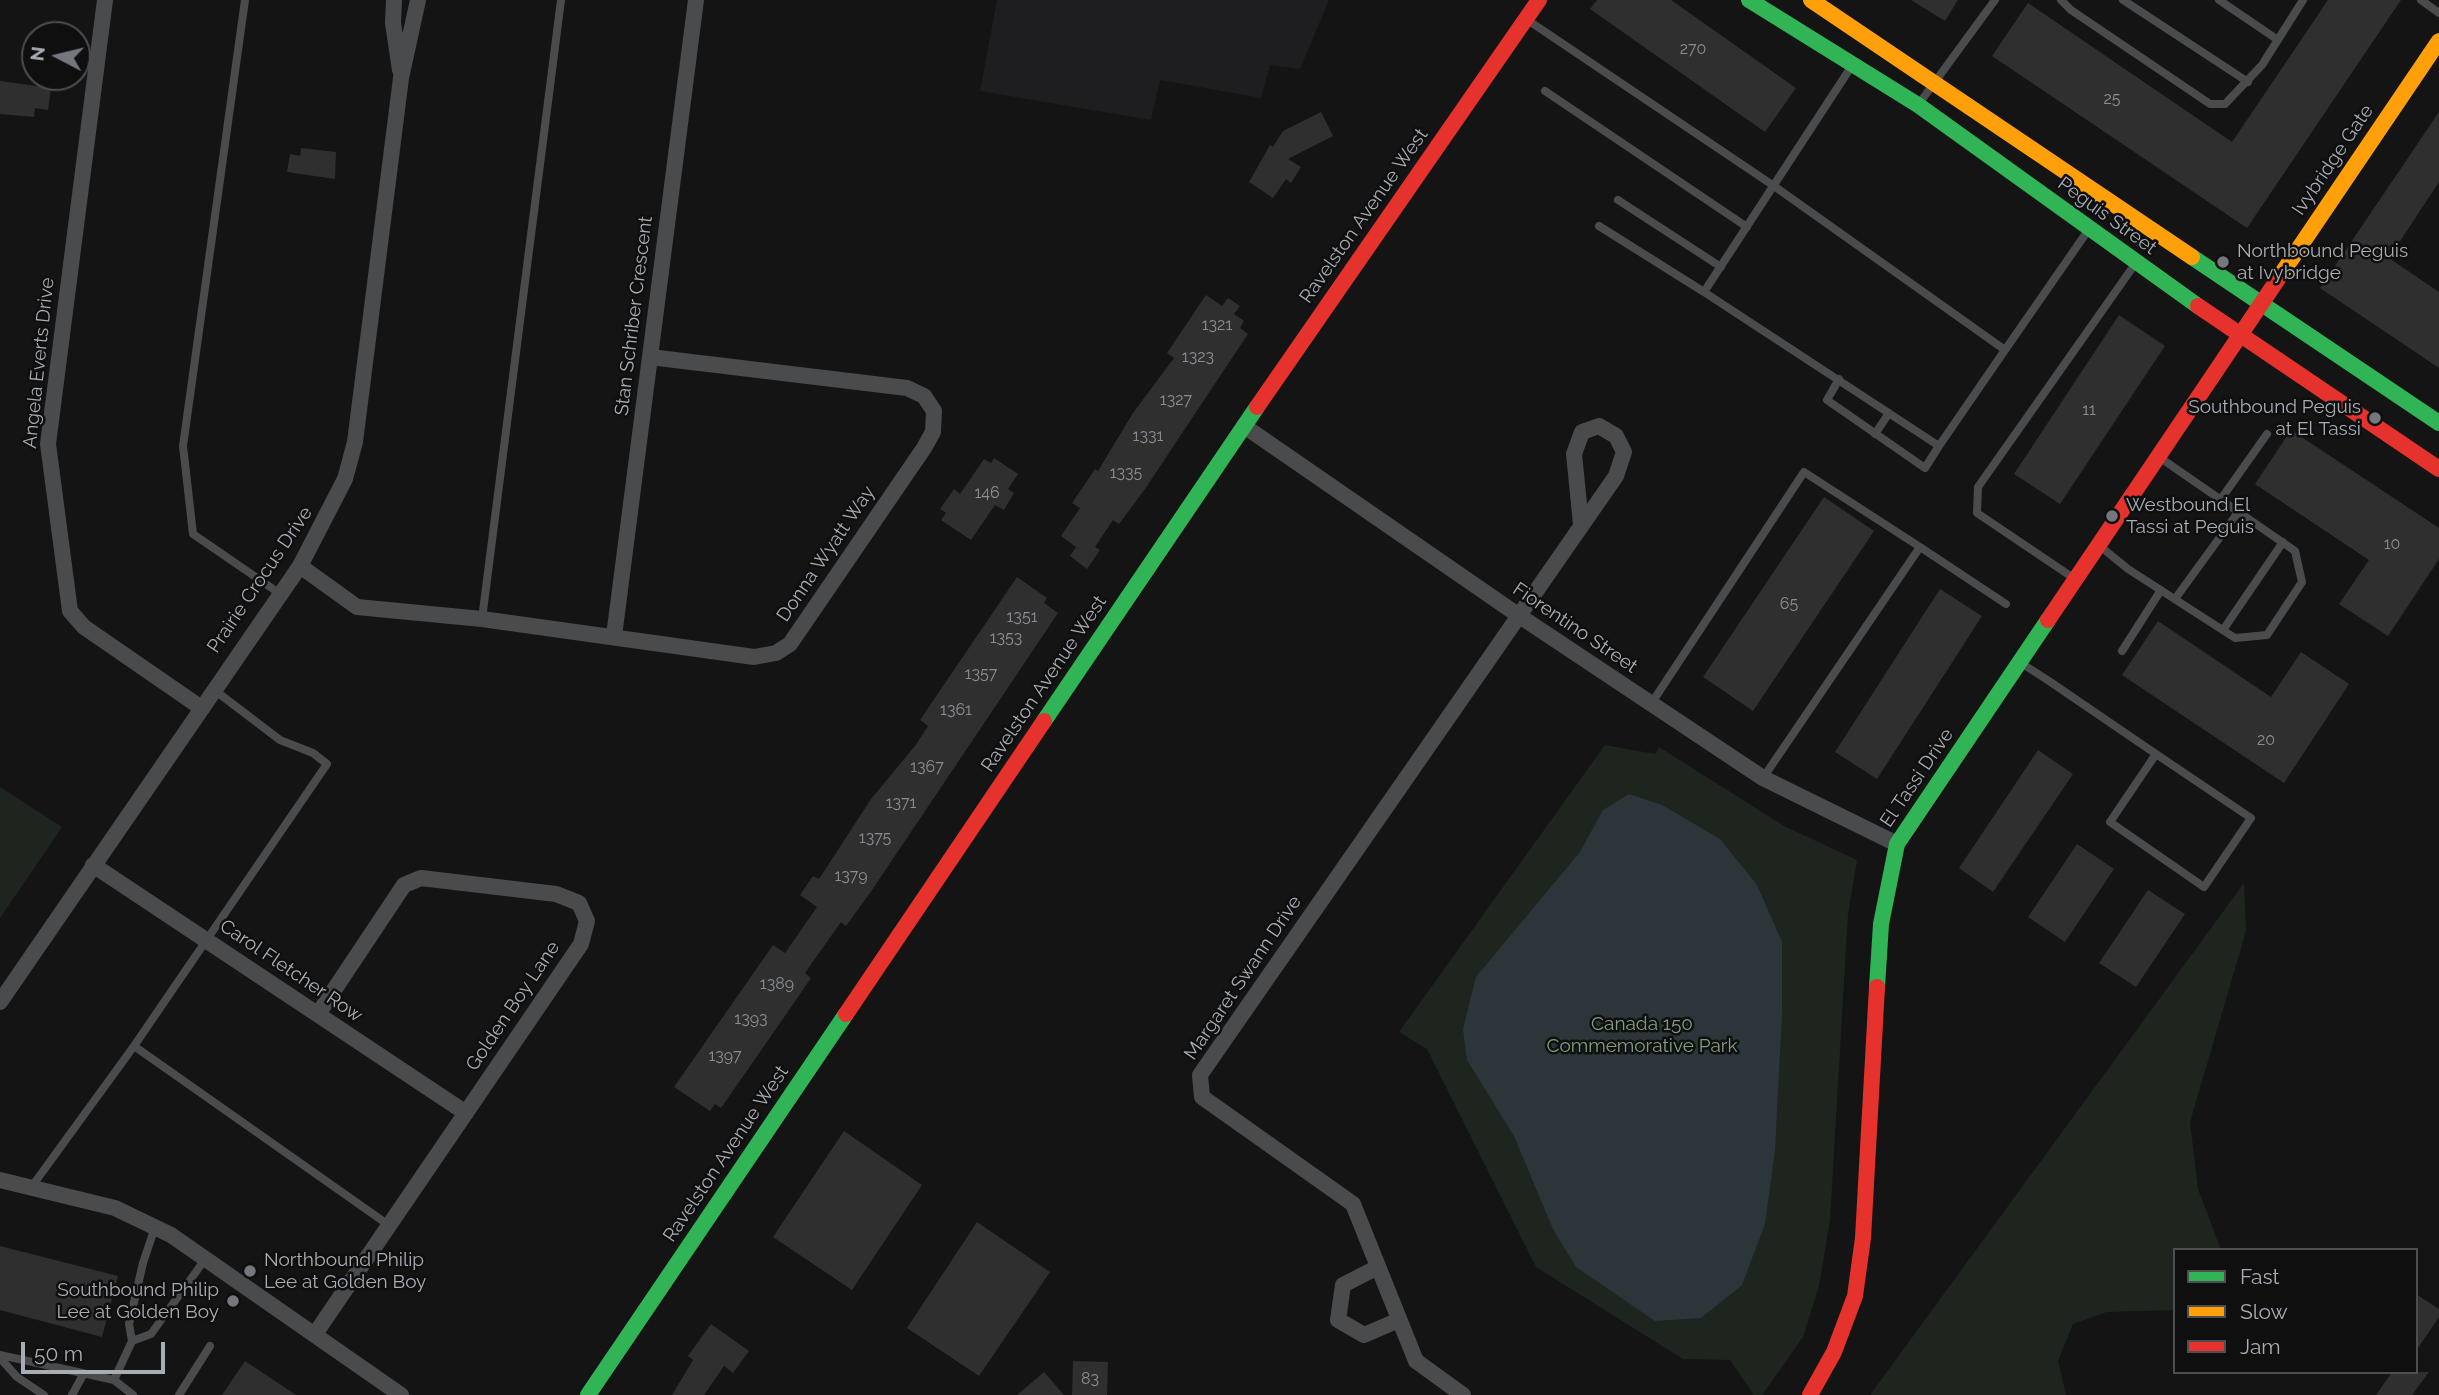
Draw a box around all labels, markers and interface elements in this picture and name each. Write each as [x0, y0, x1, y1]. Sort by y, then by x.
north arrow [21, 21, 91, 91]
house number: 270 [1680, 39, 1706, 59]
text: N [25, 45, 49, 62]
house number: 25 [2103, 89, 2121, 109]
street label: Ivybridge Gate [2288, 100, 2378, 220]
street label: Ravelston Avenue West [1295, 124, 1433, 308]
street label: Peguis Street [2053, 172, 2161, 260]
street label: Stan Schriber Crescent [610, 215, 658, 417]
place label: Northbound Peguis at Ivybridge [2237, 240, 2408, 284]
marker: Northbound Peguis at Ivybridge [2215, 254, 2231, 270]
street label: Angela Everts Drive [19, 276, 59, 450]
house number: 1321 [1202, 315, 1232, 335]
house number: 1323 [1182, 347, 1214, 367]
house number: 1327 [1160, 390, 1192, 410]
place label: Southbound Peguis at El Tassi [2188, 396, 2361, 440]
house number: 11 [2082, 400, 2096, 420]
marker: Southbound Peguis at El Tassi [2367, 410, 2383, 426]
house number: 1331 [1133, 426, 1163, 446]
house number: 1335 [1110, 463, 1142, 483]
street label: Donna Wyatt Way [772, 482, 880, 626]
house number: 146 [974, 483, 1000, 503]
place label: Westbound El Tassi at Peguis [2126, 494, 2254, 538]
street label: Prairie Crocus Drive [203, 503, 317, 657]
marker: Westbound El Tassi at Peguis [2104, 508, 2120, 524]
house number: 10 [2384, 534, 2400, 554]
street label: Fiorentino Street [1508, 578, 1642, 678]
street label: Ravelston Avenue West [976, 591, 1112, 777]
house number: 65 [1780, 594, 1798, 614]
house number: 1351 [1007, 607, 1037, 627]
house number: 1353 [990, 628, 1022, 648]
house number: 1357 [965, 664, 997, 684]
house number: 1361 [940, 700, 972, 720]
street label: El Tassi Drive [1876, 724, 1958, 832]
house number: 20 [2257, 730, 2275, 750]
house number: 1367 [910, 757, 944, 777]
house number: 1371 [886, 793, 916, 813]
house number: 1375 [859, 828, 891, 848]
house number: 1379 [834, 866, 868, 886]
street label: Margaret Swann Drive [1180, 892, 1306, 1064]
street label: Carol Fletcher Row [215, 915, 367, 1027]
street label: Golden Boy Lane [461, 937, 565, 1075]
house number: 1389 [760, 974, 794, 994]
house number: 1393 [734, 1009, 768, 1029]
park label: Canada 150 Commemorative Park [1546, 1013, 1738, 1057]
house number: 1397 [708, 1046, 742, 1066]
street label: Ravelston Avenue West [658, 1061, 794, 1247]
legend [2173, 1248, 2418, 1374]
place label: Northbound Philip Lee at Golden Boy [264, 1249, 426, 1293]
marker: Northbound Philip Lee at Golden Boy [242, 1263, 258, 1279]
text: Fast [2240, 1264, 2280, 1289]
place label: Southbound Philip Lee at Golden Boy [57, 1279, 219, 1323]
marker: Southbound Philip Lee at Golden Boy [225, 1293, 241, 1309]
text: Slow [2240, 1299, 2288, 1324]
scale bar [24, 1328, 168, 1372]
text: Jam [2240, 1334, 2281, 1359]
text: 50 m [34, 1341, 83, 1366]
house number: 83 [1081, 1369, 1099, 1389]

